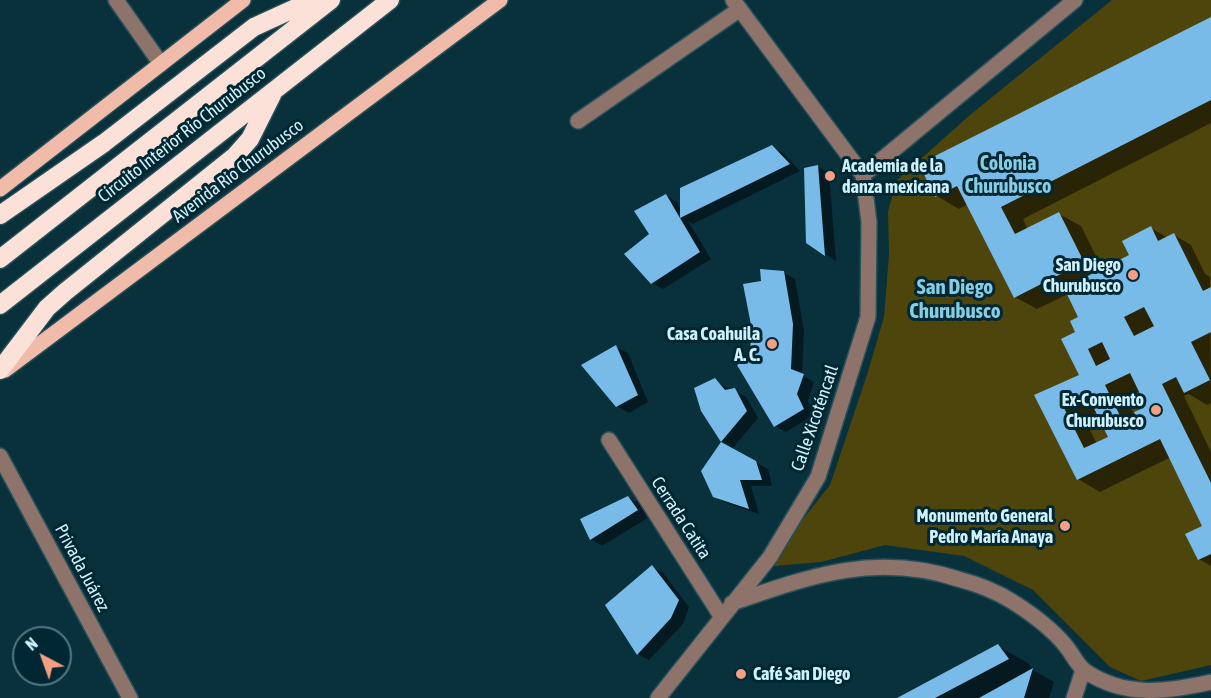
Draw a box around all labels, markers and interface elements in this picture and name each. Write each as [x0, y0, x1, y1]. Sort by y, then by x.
street label: Circuito Interior Río Churubusco [94, 63, 270, 207]
street label: Avenida Río Churubusco [168, 115, 308, 227]
district label: Colonia Churubusco [965, 152, 1051, 199]
place label: Academia de la danza mexicana [842, 155, 949, 198]
marker: Academia de la danza mexicana [823, 169, 837, 183]
place label: San Diego Churubusco [1043, 254, 1121, 296]
marker: San Diego Churubusco [1126, 268, 1140, 282]
district label: San Diego Churubusco [909, 274, 1001, 324]
place label: Casa Coahuila A. C. [667, 323, 760, 366]
marker: Casa Coahuila A. C. [765, 337, 779, 351]
street label: Calle Xicoténcatl [787, 362, 843, 474]
place label: Ex-Convento Churubusco [1062, 389, 1144, 432]
marker: Ex-Convento Churubusco [1149, 403, 1163, 417]
street label: Cerrada Catita [646, 473, 716, 563]
place label: Monumento General Pedro María Anaya [917, 505, 1053, 548]
marker: Monumento General Pedro María Anaya [1058, 519, 1072, 533]
street label: Privada Juárez [50, 521, 114, 615]
north arrow [12, 626, 72, 686]
text: N [22, 634, 41, 654]
place label: Café San Diego [753, 663, 850, 685]
marker: Café San Diego [734, 667, 748, 681]

